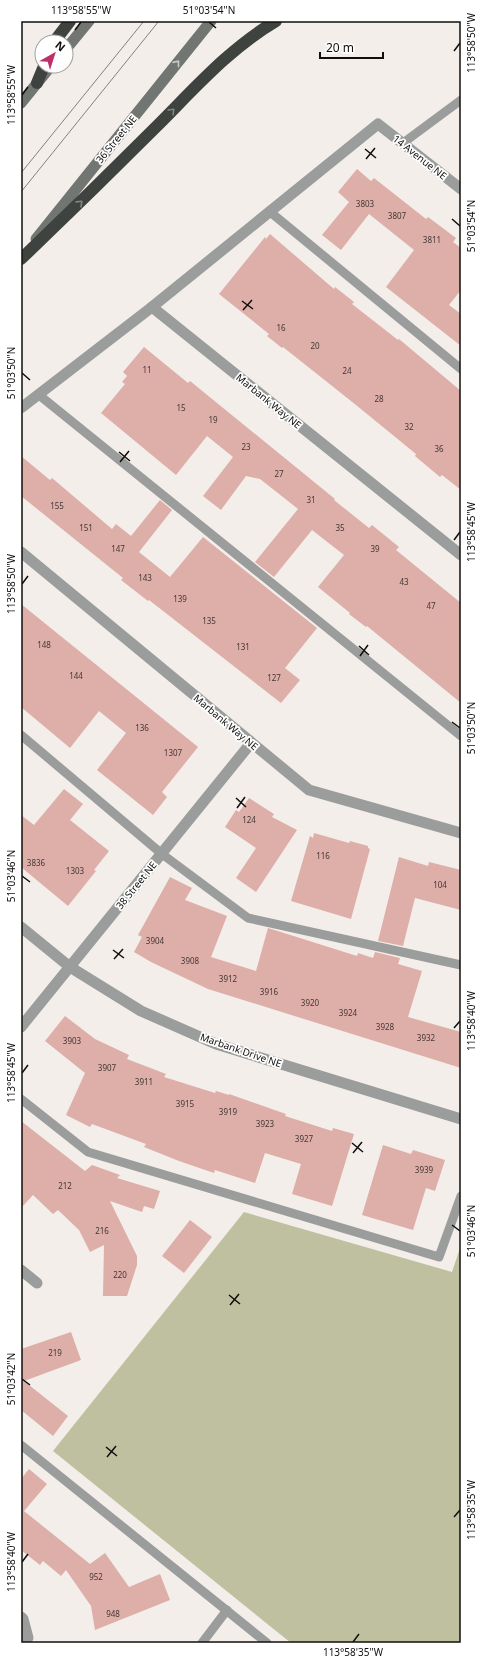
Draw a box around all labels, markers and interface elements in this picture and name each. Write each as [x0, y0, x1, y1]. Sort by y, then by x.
text: 113°58'55"W [51, 3, 112, 17]
text: 51°03'54"N [183, 3, 235, 17]
text: 113°58'50"W [464, 12, 478, 73]
north arrow [34, 34, 74, 74]
scale bar [320, 34, 383, 60]
text: N [52, 37, 69, 54]
text: 20 m [326, 39, 354, 56]
one-way arrow [172, 61, 179, 68]
text: 113°58'55"W [4, 64, 18, 125]
one-way arrow [167, 108, 175, 116]
street label: 36 Street NE [92, 112, 140, 166]
street label: 14 Avenue NE [390, 131, 450, 183]
house number: 3803 [356, 198, 375, 209]
one-way arrow [75, 200, 83, 208]
text: 51°03'54"N [464, 200, 478, 252]
house number: 3807 [388, 210, 407, 221]
house number: 3811 [423, 234, 441, 245]
house number: 16 [276, 322, 286, 333]
house number: 20 [310, 340, 320, 351]
text: 51°03'50"N [4, 347, 18, 399]
house number: 11 [142, 364, 152, 375]
house number: 24 [342, 365, 352, 376]
street label: Marbank Way NE [233, 370, 305, 432]
house number: 28 [374, 393, 384, 404]
house number: 15 [176, 402, 186, 413]
house number: 19 [208, 414, 218, 425]
house number: 32 [404, 421, 414, 432]
house number: 23 [241, 441, 251, 452]
house number: 36 [434, 443, 444, 454]
house number: 27 [274, 468, 284, 479]
house number: 31 [306, 494, 316, 505]
house number: 155 [50, 500, 64, 511]
text: 113°58'45"W [464, 501, 478, 562]
house number: 151 [79, 522, 93, 533]
house number: 35 [335, 522, 345, 533]
house number: 147 [111, 543, 125, 554]
house number: 39 [370, 543, 380, 554]
text: 113°58'50"W [4, 553, 18, 614]
house number: 143 [138, 572, 152, 583]
house number: 43 [399, 576, 409, 587]
house number: 139 [173, 593, 187, 604]
house number: 47 [426, 600, 436, 611]
house number: 135 [202, 615, 216, 626]
house number: 148 [37, 639, 51, 650]
house number: 131 [236, 641, 250, 652]
house number: 144 [69, 670, 83, 681]
house number: 127 [267, 672, 281, 683]
street label: Marbank Way NE [191, 691, 261, 753]
text: 51°03'50"N [464, 702, 478, 754]
house number: 136 [135, 722, 149, 733]
house number: 1307 [164, 747, 183, 758]
house number: 124 [242, 814, 256, 825]
text: 51°03'46"N [4, 850, 18, 902]
house number: 116 [316, 850, 330, 861]
house number: 3836 [27, 857, 46, 868]
street label: 38 Street NE [112, 858, 160, 912]
house number: 1303 [66, 865, 85, 876]
house number: 104 [433, 879, 447, 890]
house number: 3904 [146, 935, 165, 946]
house number: 3908 [181, 955, 200, 966]
house number: 3912 [219, 973, 238, 984]
house number: 3916 [260, 986, 279, 997]
text: 113°58'40"W [464, 990, 478, 1051]
house number: 3920 [301, 997, 320, 1008]
house number: 3924 [339, 1007, 358, 1018]
house number: 3928 [376, 1021, 395, 1032]
street label: Marbank Drive NE [198, 1030, 284, 1070]
house number: 3932 [417, 1032, 436, 1043]
house number: 3903 [63, 1035, 82, 1046]
text: 113°58'45"W [4, 1042, 18, 1103]
house number: 3907 [98, 1062, 117, 1073]
house number: 3911 [135, 1076, 153, 1087]
house number: 3915 [176, 1098, 195, 1109]
house number: 3919 [219, 1106, 238, 1117]
house number: 3923 [256, 1118, 275, 1129]
house number: 3927 [295, 1133, 314, 1144]
house number: 3939 [415, 1164, 434, 1175]
house number: 212 [58, 1180, 72, 1191]
text: 51°03'46"N [464, 1205, 478, 1257]
house number: 216 [95, 1225, 109, 1236]
house number: 220 [113, 1269, 127, 1280]
house number: 219 [48, 1347, 62, 1358]
text: 51°03'42"N [4, 1353, 18, 1405]
text: 113°58'35"W [464, 1479, 478, 1540]
text: 113°58'40"W [4, 1531, 18, 1592]
house number: 952 [89, 1571, 103, 1582]
house number: 948 [106, 1608, 120, 1619]
text: 113°58'35"W [323, 1645, 384, 1659]

